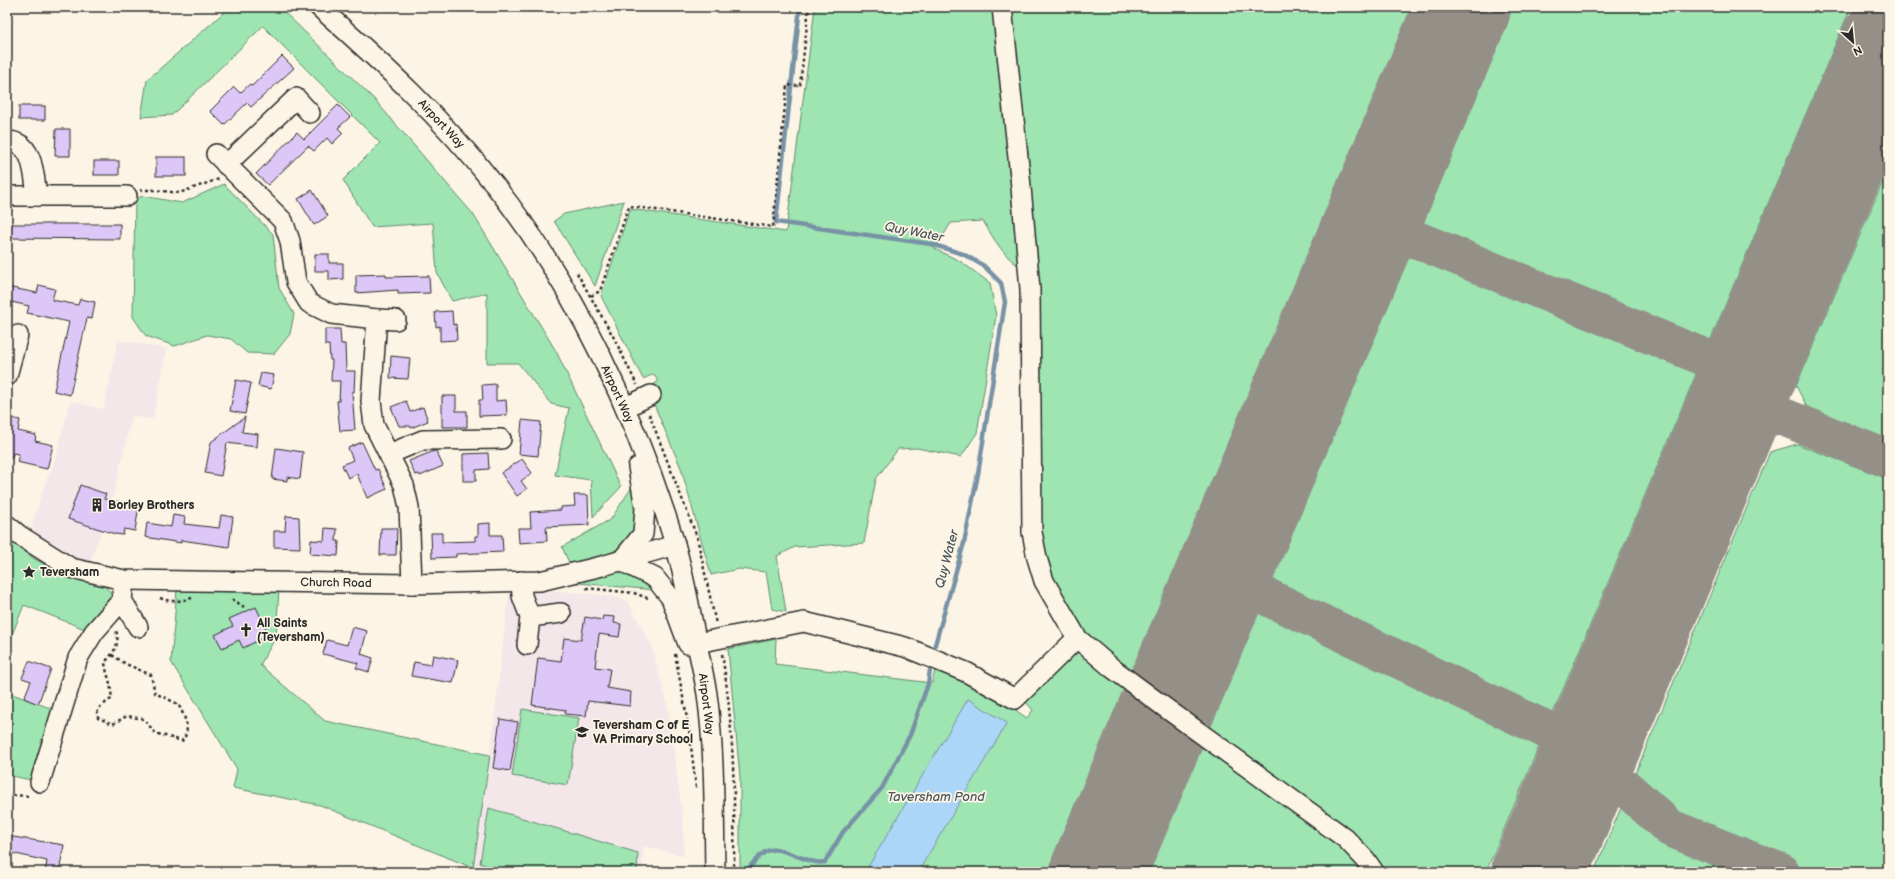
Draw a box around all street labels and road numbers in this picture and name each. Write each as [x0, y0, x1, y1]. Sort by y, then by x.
street label: Airport Way [414, 96, 468, 152]
street label: Airport Way [597, 363, 637, 426]
street label: Church Road [300, 575, 372, 591]
street label: Airport Way [695, 672, 717, 736]

